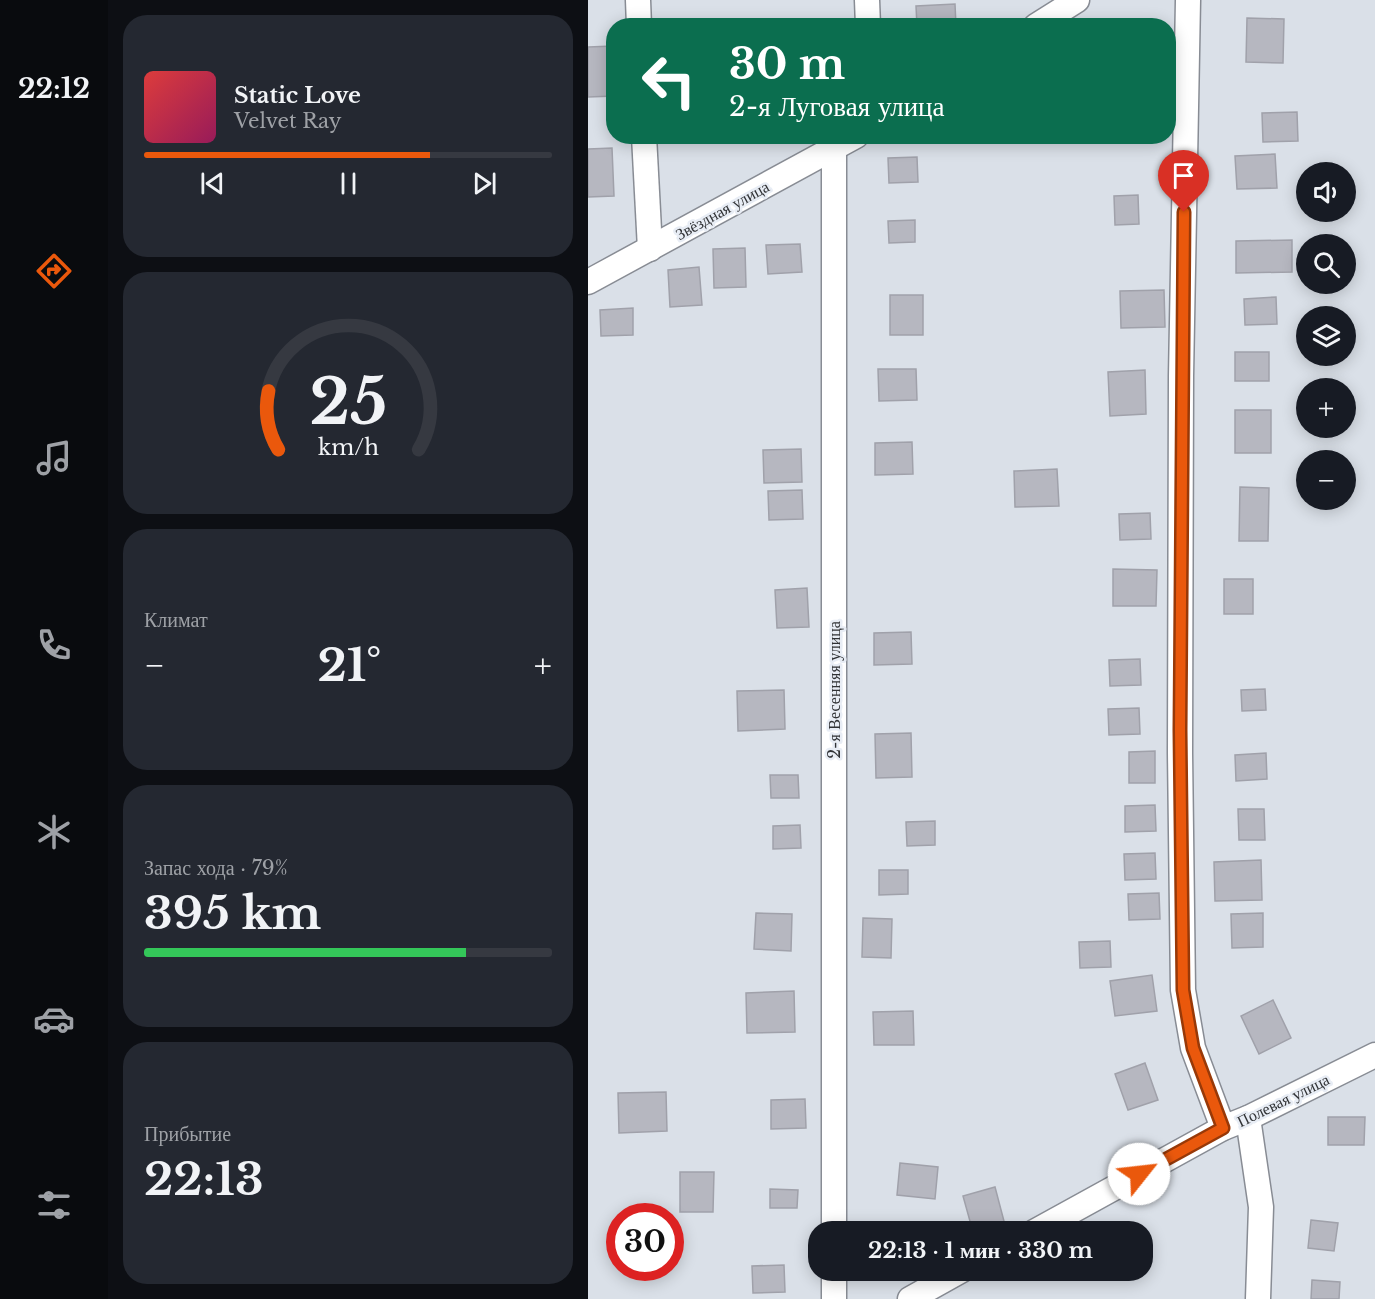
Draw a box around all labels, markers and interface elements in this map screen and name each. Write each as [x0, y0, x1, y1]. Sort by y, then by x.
text: 30 m [729, 38, 845, 90]
icon: left [630, 42, 708, 120]
text: 22:12 [18, 72, 90, 105]
text: Static Love [234, 82, 361, 109]
text: 2-я Луговая улица [729, 90, 945, 123]
text: Velvet Ray [234, 109, 342, 133]
pin [1158, 150, 1209, 212]
icon: arrive [1167, 159, 1200, 192]
map controls [1296, 162, 1356, 510]
button: sound [1296, 162, 1356, 222]
icon: previous [196, 167, 229, 200]
icon: pause [332, 167, 365, 200]
icon: next [468, 167, 501, 200]
street label: Звёздная улица [672, 176, 772, 244]
button: search [1296, 234, 1356, 294]
icon: directions [33, 250, 75, 292]
button: layers [1296, 306, 1356, 366]
text: 25 [309, 363, 387, 441]
button: + [1296, 378, 1356, 438]
text: km/h [318, 434, 379, 461]
icon: music [33, 437, 75, 479]
button: − [1296, 450, 1356, 510]
text: Климат [144, 608, 208, 632]
street label: 2-я Весенняя улица [824, 621, 844, 759]
icon: phone [33, 624, 75, 666]
text: 21° [317, 637, 381, 693]
text: − [144, 645, 165, 686]
text: + [534, 645, 552, 686]
icon: climate [33, 811, 75, 853]
text: Запас хода · 79% [144, 856, 288, 880]
text: 395 km [144, 885, 321, 941]
icon: car [33, 998, 75, 1040]
street label: Полевая улица [1234, 1069, 1332, 1131]
text: Прибытие [144, 1122, 231, 1146]
position arrow [1107, 1142, 1171, 1206]
text: 22:13 [144, 1151, 264, 1207]
icon: filters [33, 1184, 75, 1226]
speed limit sign: 30 [606, 1203, 684, 1281]
text: 22:13 · 1 мин · 330 m [868, 1237, 1093, 1264]

